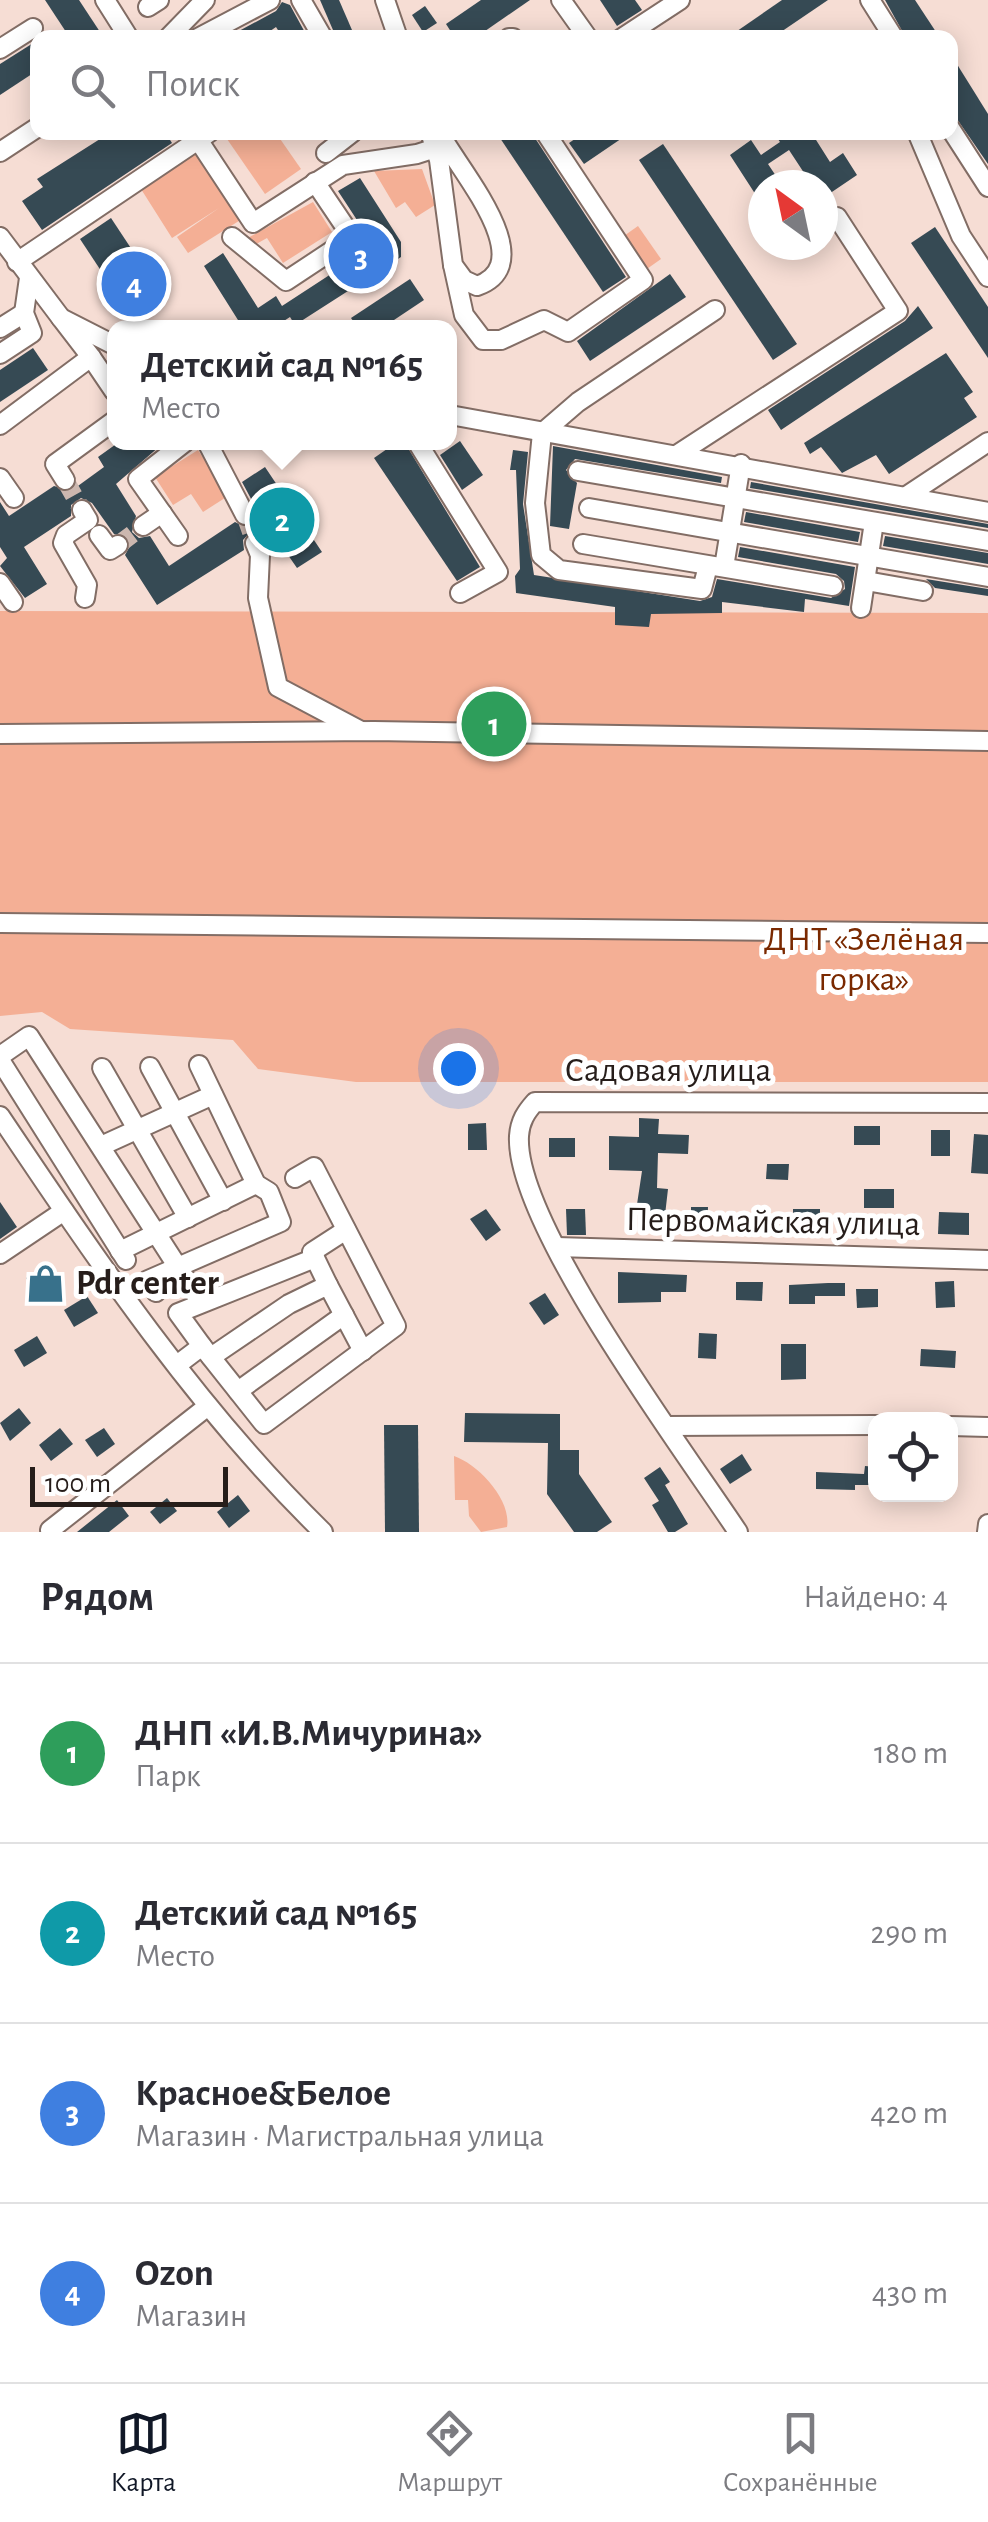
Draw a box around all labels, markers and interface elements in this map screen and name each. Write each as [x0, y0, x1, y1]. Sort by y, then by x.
search box [30, 30, 958, 140]
icon: search [65, 58, 120, 113]
text: Поиск [145, 66, 240, 104]
north arrow [748, 170, 838, 260]
pin: 3 [328, 218, 394, 294]
pin: 4 [102, 246, 166, 322]
popup [107, 320, 457, 450]
text: Детский сад №165 [141, 347, 423, 385]
text: Место [141, 392, 221, 424]
pin: 2 [250, 482, 314, 558]
pin: 1 [462, 686, 526, 762]
park label: ДНТ «Зелёная горка» [764, 922, 964, 997]
your location [433, 1043, 484, 1094]
street label: Садовая улица [564, 1053, 772, 1088]
street label: Первомайская улица [625, 1202, 921, 1242]
shop icon: Pdr center [25, 1262, 67, 1304]
place label: Pdr center [76, 1266, 219, 1301]
map controls [868, 1412, 958, 1502]
button: locate [868, 1412, 958, 1502]
scale bar [30, 1462, 228, 1506]
text: 100 m [45, 1470, 111, 1498]
text: Рядом [40, 1576, 154, 1618]
text: Найдено: 4 [803, 1581, 948, 1613]
text: ДНП «И.В.Мичурина» [135, 1715, 483, 1753]
text: 1 [67, 1737, 78, 1769]
text: 180 m [874, 1737, 948, 1769]
text: Парк [135, 1760, 201, 1792]
text: Детский сад №165 [135, 1895, 418, 1933]
text: 2 [65, 1917, 80, 1949]
text: 290 m [871, 1917, 948, 1949]
text: Место [135, 1940, 215, 1972]
text: Красное&Белое [135, 2075, 391, 2113]
text: 3 [66, 2097, 79, 2129]
text: 420 m [870, 2097, 948, 2129]
text: Магазин · Магистральная улица [135, 2120, 544, 2152]
text: Ozon [135, 2255, 214, 2293]
text: 4 [64, 2277, 81, 2309]
text: 430 m [872, 2277, 948, 2309]
text: Магазин [135, 2300, 247, 2332]
tab: Карта [110, 2406, 176, 2500]
tab: Маршрут [397, 2406, 502, 2500]
tab: Сохранённые [723, 2406, 878, 2500]

